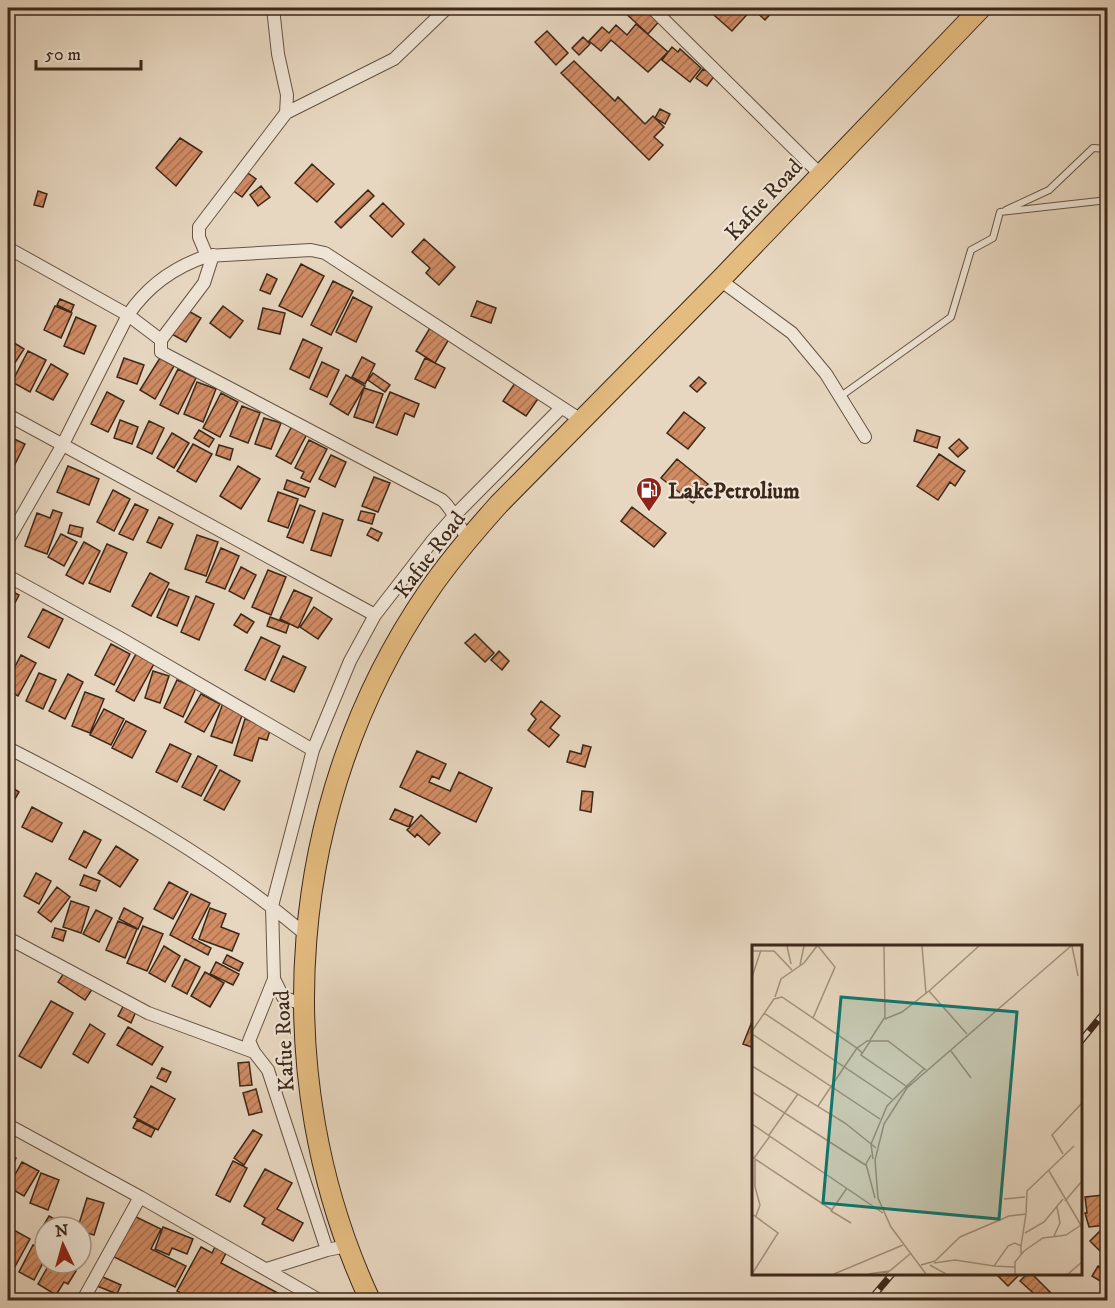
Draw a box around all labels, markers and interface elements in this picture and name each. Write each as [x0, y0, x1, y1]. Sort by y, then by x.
scale bar [36, 33, 141, 71]
text: 50 m [45, 44, 81, 66]
street label: Kafue Road [720, 154, 809, 246]
fuel station icon: LakePetrolium [634, 475, 664, 513]
place label: LakePetrolium [668, 478, 800, 505]
street label: Kafue Road [389, 506, 472, 604]
inset map [752, 945, 1082, 1275]
street label: Kafue Road [268, 989, 301, 1092]
north arrow [33, 1215, 93, 1275]
text: N [54, 1221, 69, 1242]

